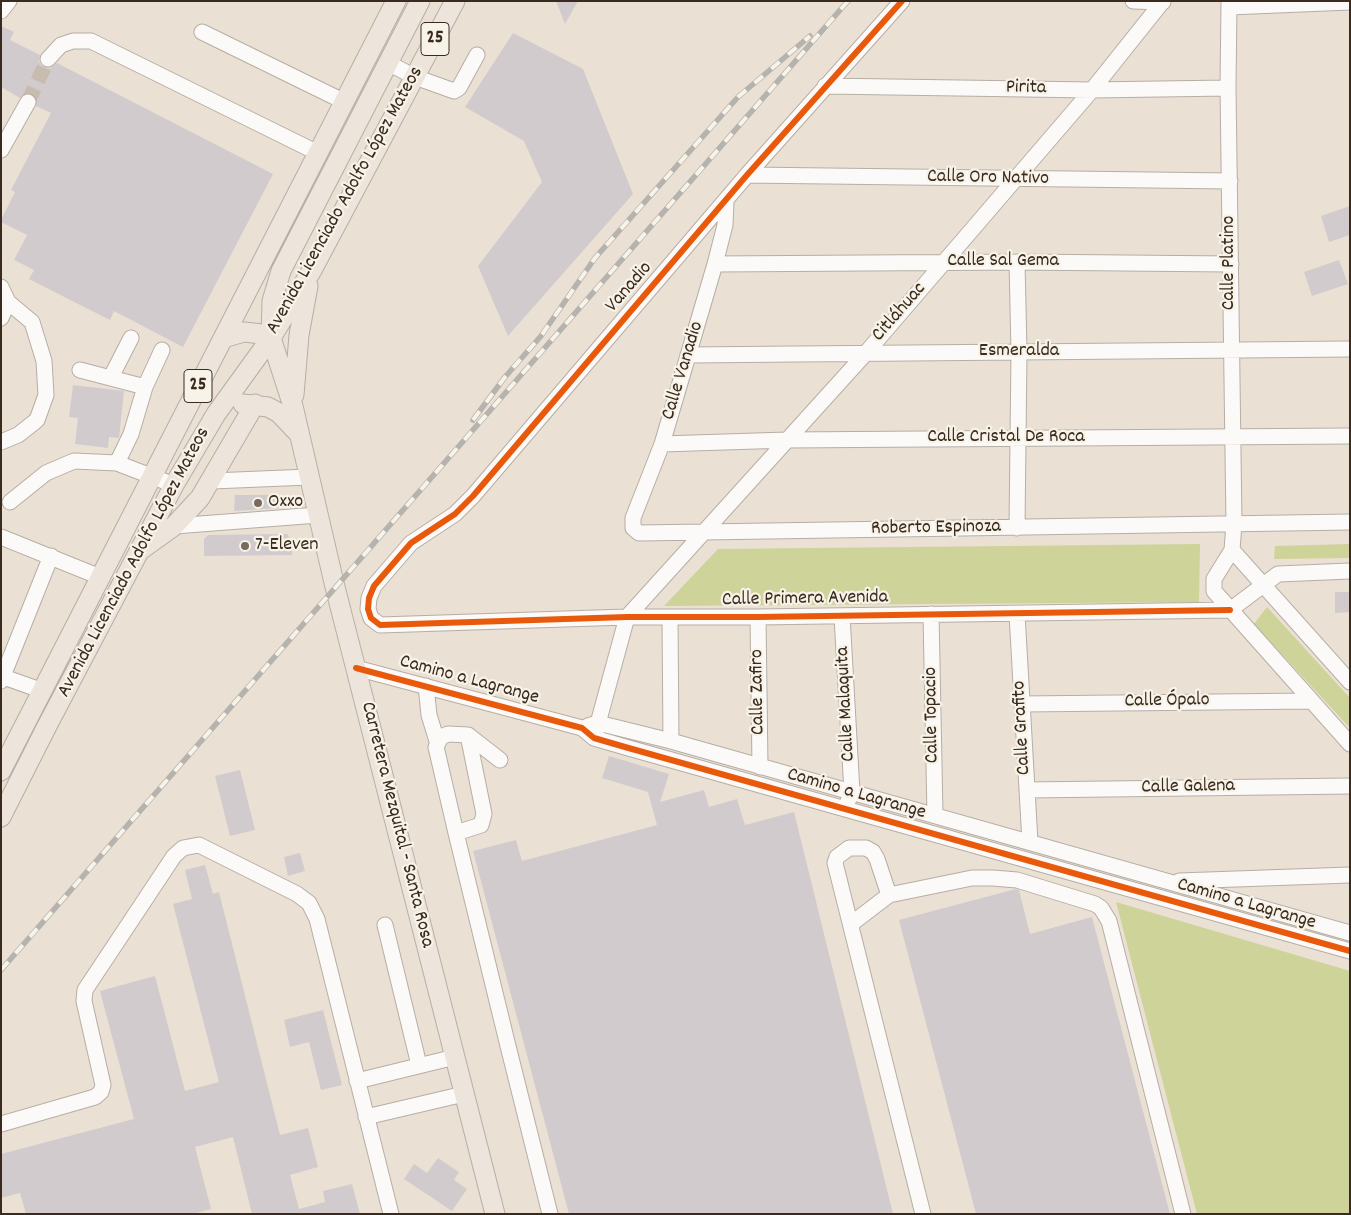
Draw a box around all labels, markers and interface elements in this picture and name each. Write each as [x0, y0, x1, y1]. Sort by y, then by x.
road number: 25 [421, 22, 449, 56]
street label: Avenida Licenciado Adolfo López Mateos [262, 63, 430, 339]
street label: Pirita [1006, 77, 1046, 101]
street label: Calle Oro Nativo [927, 166, 1049, 192]
street label: Calle Platino [1218, 216, 1242, 310]
street label: Calle Sal Gema [947, 250, 1059, 274]
street label: Vanadio [601, 258, 659, 318]
street label: Citláhuac [868, 278, 932, 348]
street label: Calle Vanadio [658, 319, 710, 423]
street label: Esmeralda [979, 340, 1059, 364]
road number: 25 [184, 370, 212, 402]
street label: Avenida Licenciado Adolfo López Mateos [53, 424, 217, 702]
street label: Calle Cristal De Roca [927, 426, 1085, 450]
place label: Oxxo [268, 491, 303, 515]
marker: Oxxo [252, 497, 264, 509]
street label: Roberto Espinoza [871, 516, 1001, 542]
place label: 7-Eleven [255, 534, 319, 558]
marker: 7-Eleven [239, 540, 251, 552]
street label: Calle Primera Avenida [722, 587, 888, 613]
street label: Calle Malaquita [832, 646, 862, 762]
street label: Calle Zafiro [746, 649, 772, 735]
street label: Camino a Lagrange [397, 651, 541, 711]
street label: Calle Topacio [920, 667, 946, 763]
street label: Calle Grafito [1009, 680, 1037, 776]
street label: Calle Ópalo [1124, 689, 1210, 715]
street label: Carretera Mezquital - Santa Rosa [354, 700, 438, 950]
street label: Camino a Lagrange [784, 764, 928, 826]
street label: Calle Galena [1141, 775, 1235, 801]
street label: Camino a Lagrange [1174, 874, 1318, 936]

